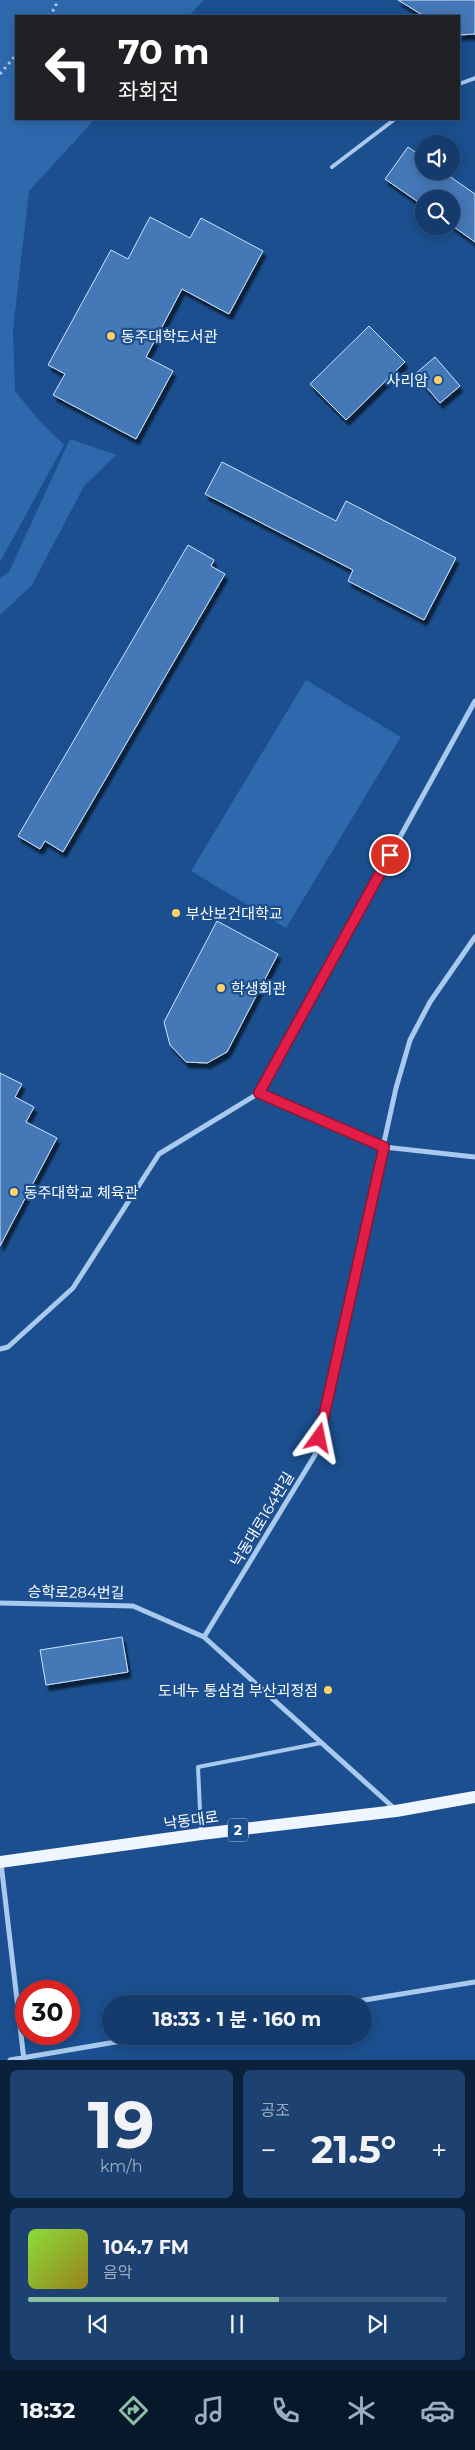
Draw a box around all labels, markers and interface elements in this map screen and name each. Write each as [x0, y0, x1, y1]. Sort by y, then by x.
text: 70 m [118, 30, 209, 73]
icon: left [35, 35, 100, 100]
text: 좌회전 [118, 78, 179, 105]
map controls [415, 135, 460, 235]
button: sound [415, 135, 460, 180]
button: search [415, 190, 460, 235]
place label: 동주대학도서관 [121, 327, 218, 346]
marker: 동주대학도서관 [105, 330, 117, 342]
place label: 사리암 [387, 371, 428, 390]
marker: 사리암 [432, 374, 444, 386]
pin [369, 834, 411, 876]
icon: arrive [376, 841, 404, 869]
place label: 부산보건대학교 [186, 904, 283, 923]
marker: 부산보건대학교 [170, 907, 182, 919]
place label: 학생회관 [231, 979, 286, 998]
marker: 학생회관 [215, 982, 227, 994]
place label: 동주대학교 체육관 [24, 1183, 139, 1202]
marker: 동주대학교 체육관 [8, 1186, 20, 1198]
position arrow [292, 1411, 344, 1463]
street label: 낙동대로164번길 [226, 1468, 298, 1570]
street label: 승학로284번길 [27, 1582, 125, 1602]
place label: 도네누 통삼겹 부산괴정점 [158, 1681, 318, 1700]
marker: 도네누 통삼겹 부산괴정점 [322, 1684, 334, 1696]
street label: 낙동대로 [162, 1807, 220, 1833]
road number: 2 [228, 1818, 248, 1842]
speed limit sign: 30 [15, 1980, 80, 2045]
text: 18:33 · 1 분 · 160 m [153, 2008, 321, 2031]
text: 19 [88, 2085, 155, 2164]
text: 공조 [261, 2101, 290, 2120]
text: 21.5° [311, 2126, 397, 2173]
text: − [261, 2133, 277, 2167]
text: + [431, 2133, 447, 2167]
text: km/h [100, 2157, 143, 2176]
text: 104.7 FM [103, 2236, 189, 2259]
text: 음악 [103, 2263, 132, 2282]
icon: previous [84, 2310, 112, 2338]
icon: pause [223, 2310, 251, 2338]
icon: next [363, 2310, 391, 2338]
icon: directions [116, 2393, 151, 2428]
icon: music [192, 2393, 227, 2428]
icon: phone [268, 2393, 303, 2428]
icon: climate [344, 2393, 379, 2428]
icon: car [420, 2393, 455, 2428]
text: 18:32 [20, 2397, 75, 2424]

